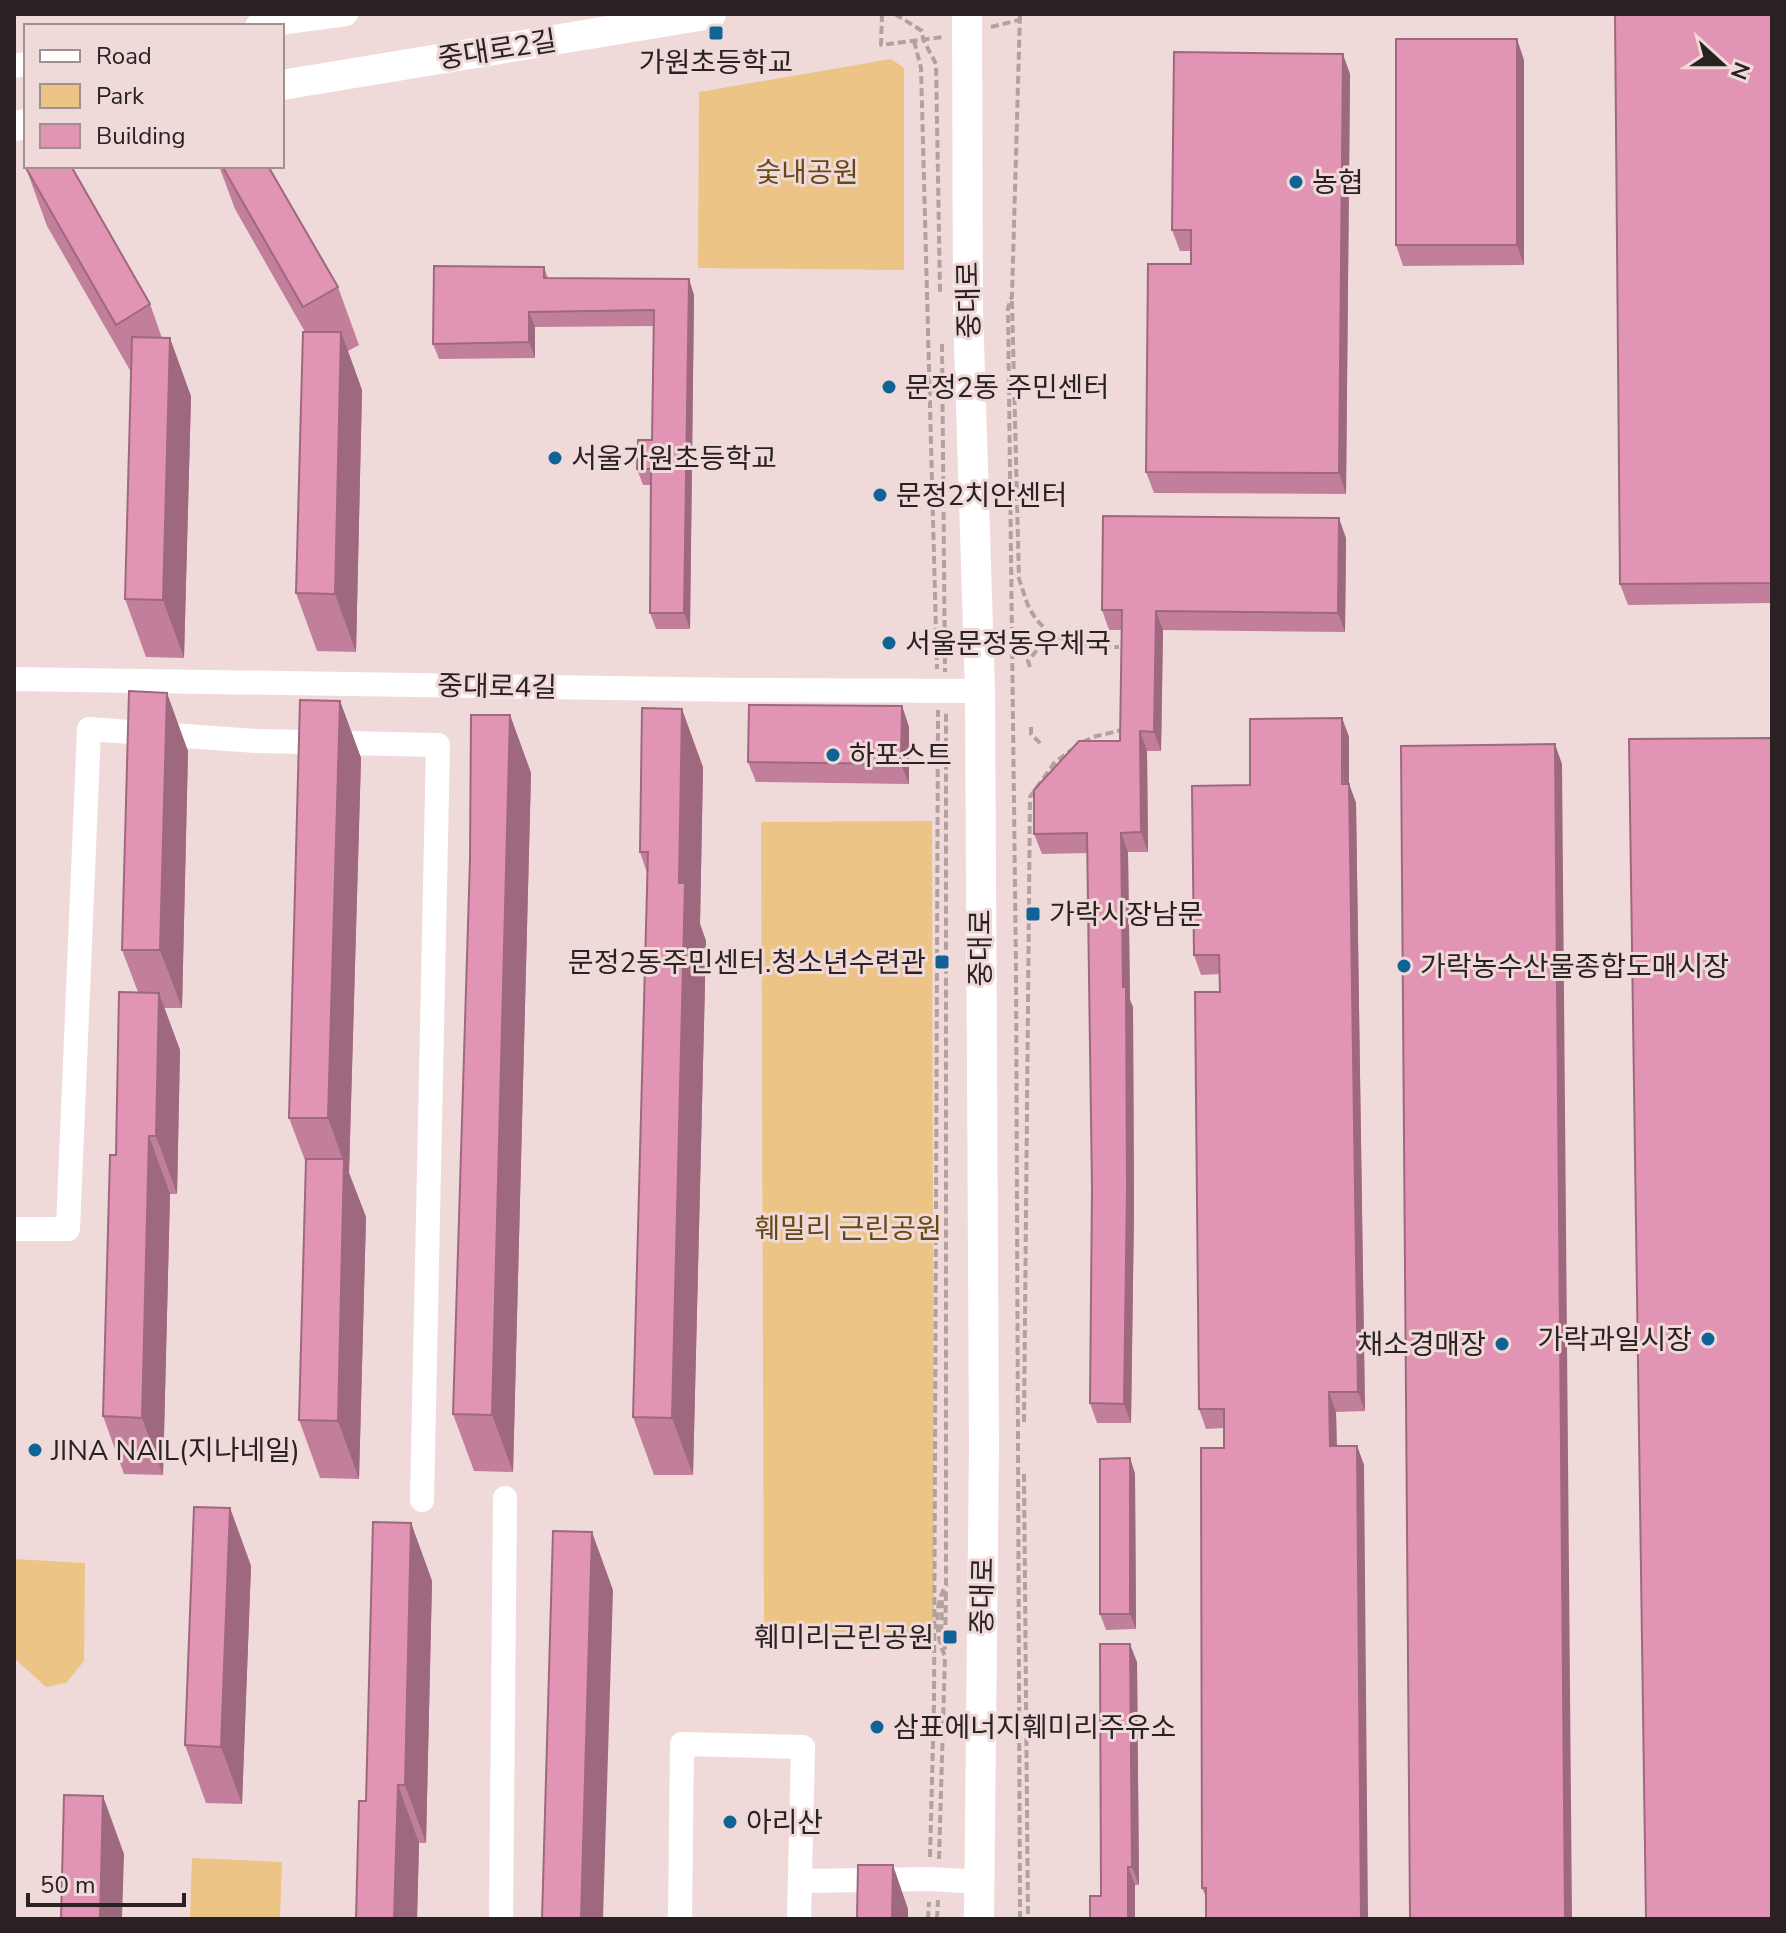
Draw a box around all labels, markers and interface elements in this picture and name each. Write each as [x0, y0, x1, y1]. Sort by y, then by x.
street label: 중대로2길 [435, 22, 559, 78]
legend [24, 24, 284, 168]
marker: 가원초등학교 [707, 24, 725, 42]
north arrow [1682, 24, 1762, 104]
text: Road [96, 40, 152, 72]
place label: 가원초등학교 [639, 44, 793, 82]
text: N [1723, 58, 1757, 84]
text: Park [96, 80, 145, 112]
text: Building [96, 120, 186, 152]
park label: 숯내공원 [755, 154, 859, 192]
place label: 농협 [1312, 164, 1364, 202]
marker: 농협 [1287, 173, 1305, 191]
street label: 중대로 [949, 261, 989, 339]
place label: 문정2동 주민센터 [905, 369, 1109, 407]
marker: 문정2동 주민센터 [880, 378, 898, 396]
place label: 서울가원초등학교 [571, 440, 777, 478]
marker: 서울가원초등학교 [546, 449, 564, 467]
place label: 문정2치안센터 [896, 477, 1067, 515]
marker: 문정2치안센터 [871, 486, 889, 504]
place label: 서울문정동우체국 [905, 625, 1111, 663]
marker: 서울문정동우체국 [880, 634, 898, 652]
street label: 중대로4길 [437, 667, 557, 707]
place label: 하포스트 [849, 737, 952, 775]
marker: 하포스트 [824, 746, 842, 764]
place label: 가락시장남문 [1049, 896, 1204, 934]
marker: 가락시장남문 [1024, 905, 1042, 923]
street label: 중대로 [962, 909, 1000, 987]
place label: 문정2동주민센터.청소년수련관 [568, 944, 926, 982]
place label: 가락농수산물종합도매시장 [1420, 948, 1729, 986]
marker: 문정2동주민센터.청소년수련관 [933, 953, 951, 971]
marker: 가락농수산물종합도매시장 [1395, 957, 1413, 975]
park label: 훼밀리 근린공원 [754, 1210, 942, 1248]
place label: 가락과일시장 [1537, 1321, 1692, 1359]
place label: 채소경매장 [1357, 1326, 1486, 1364]
marker: 가락과일시장 [1699, 1330, 1717, 1348]
marker: 채소경매장 [1493, 1335, 1511, 1353]
place label: JINA NAIL(지나네일) [50, 1432, 300, 1470]
marker: JINA NAIL(지나네일) [26, 1441, 44, 1459]
street label: 중대로 [963, 1557, 1003, 1635]
place label: 훼미리근린공원 [754, 1619, 934, 1657]
marker: 훼미리근린공원 [941, 1628, 959, 1646]
place label: 삼표에너지훼미리주유소 [893, 1709, 1176, 1747]
marker: 삼표에너지훼미리주유소 [868, 1718, 886, 1736]
place label: 아리산 [746, 1804, 823, 1842]
marker: 아리산 [721, 1813, 739, 1831]
scale bar [28, 1857, 184, 1907]
text: 50 m [40, 1869, 96, 1901]

